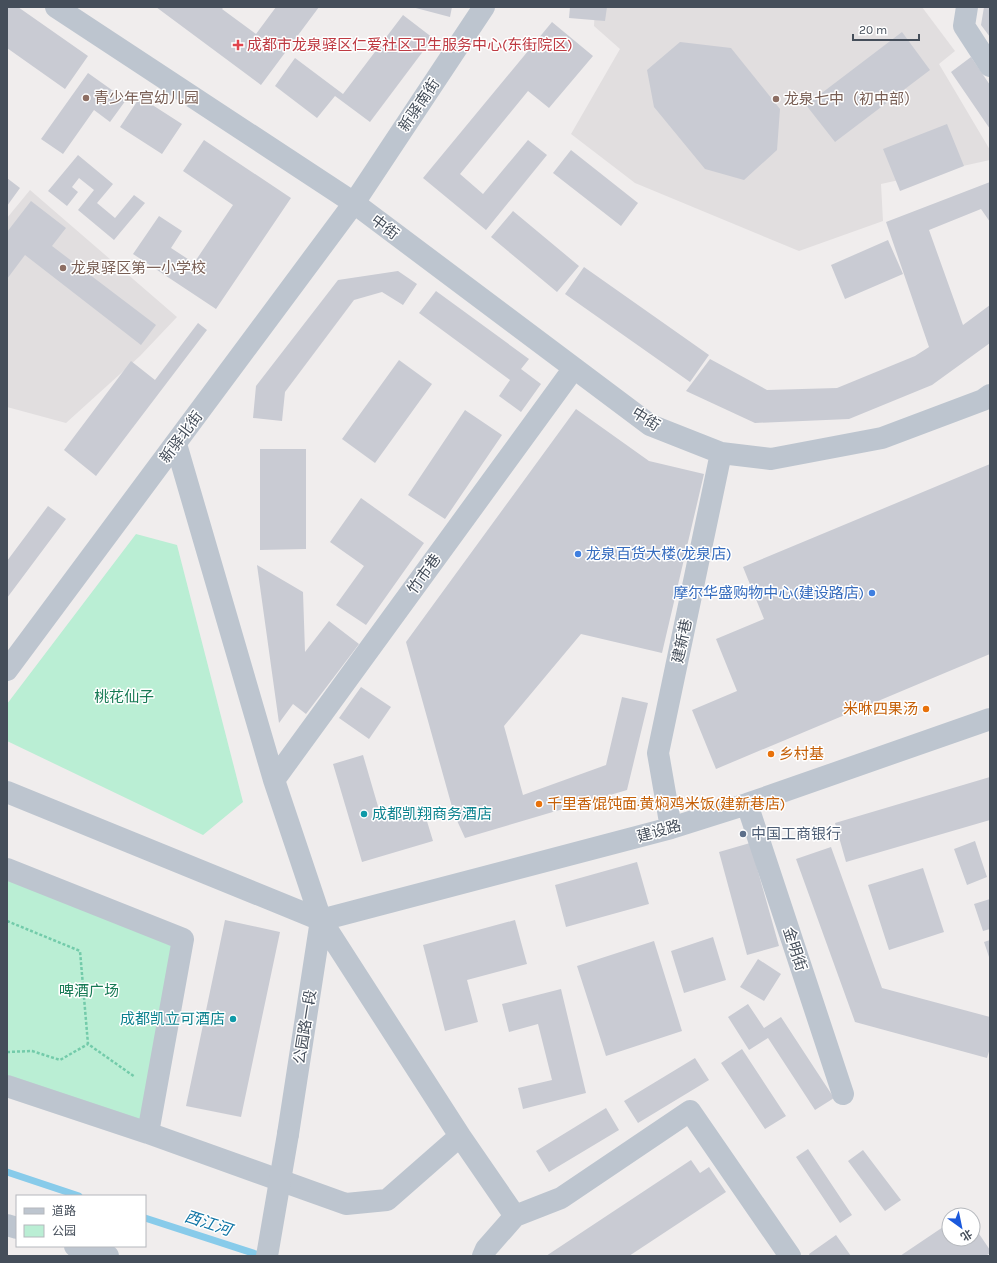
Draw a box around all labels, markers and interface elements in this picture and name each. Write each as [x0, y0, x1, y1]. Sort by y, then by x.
scale bar [853, 16, 919, 42]
text: 20 m [859, 23, 887, 37]
place label: 成都市龙泉驿区仁爱社区卫生服务中心(东街院区) [247, 36, 573, 54]
marker: 成都市龙泉驿区仁爱社区卫生服务中心(东街院区) [232, 39, 244, 51]
street label: 新驿南街 [395, 75, 443, 135]
place label: 青少年宫幼儿园 [94, 89, 199, 107]
place label: 龙泉七中（初中部） [784, 90, 919, 108]
marker: 青少年宫幼儿园 [81, 93, 91, 103]
marker: 龙泉七中（初中部） [771, 94, 781, 104]
street label: 中街 [368, 211, 402, 243]
place label: 龙泉驿区第一小学校 [71, 259, 206, 277]
marker: 龙泉驿区第一小学校 [58, 263, 68, 273]
street label: 中街 [629, 403, 663, 435]
street label: 新驿北街 [156, 408, 206, 466]
place label: 龙泉百货大楼(龙泉店) [586, 545, 732, 563]
marker: 龙泉百货大楼(龙泉店) [573, 549, 583, 559]
street label: 竹市巷 [403, 551, 445, 597]
place label: 摩尔华盛购物中心(建设路店) [673, 584, 864, 602]
marker: 摩尔华盛购物中心(建设路店) [867, 588, 877, 598]
street label: 建新巷 [669, 617, 695, 665]
park label: 桃花仙子 [94, 688, 154, 706]
place label: 米咻四果汤 [843, 700, 918, 718]
marker: 米咻四果汤 [921, 704, 931, 714]
place label: 乡村基 [779, 745, 824, 763]
marker: 乡村基 [766, 749, 776, 759]
place label: 千里香馄饨面·黄焖鸡米饭(建新巷店) [547, 795, 785, 813]
marker: 千里香馄饨面·黄焖鸡米饭(建新巷店) [534, 799, 544, 809]
place label: 成都凯翔商务酒店 [372, 805, 492, 823]
marker: 成都凯翔商务酒店 [359, 809, 369, 819]
street label: 建设路 [635, 816, 683, 846]
place label: 中国工商银行 [751, 825, 841, 843]
marker: 中国工商银行 [738, 829, 748, 839]
street label: 金明街 [779, 925, 811, 973]
park label: 啤酒广场 [59, 982, 119, 1000]
street label: 公园路一段 [290, 989, 320, 1065]
place label: 成都凯立可酒店 [120, 1010, 225, 1028]
marker: 成都凯立可酒店 [228, 1014, 238, 1024]
legend [16, 1195, 146, 1247]
text: 道路 [52, 1204, 76, 1218]
water label: 西江河 [182, 1207, 237, 1240]
north arrow [941, 1207, 981, 1247]
text: 公园 [52, 1224, 76, 1238]
text: 北 [958, 1227, 974, 1243]

